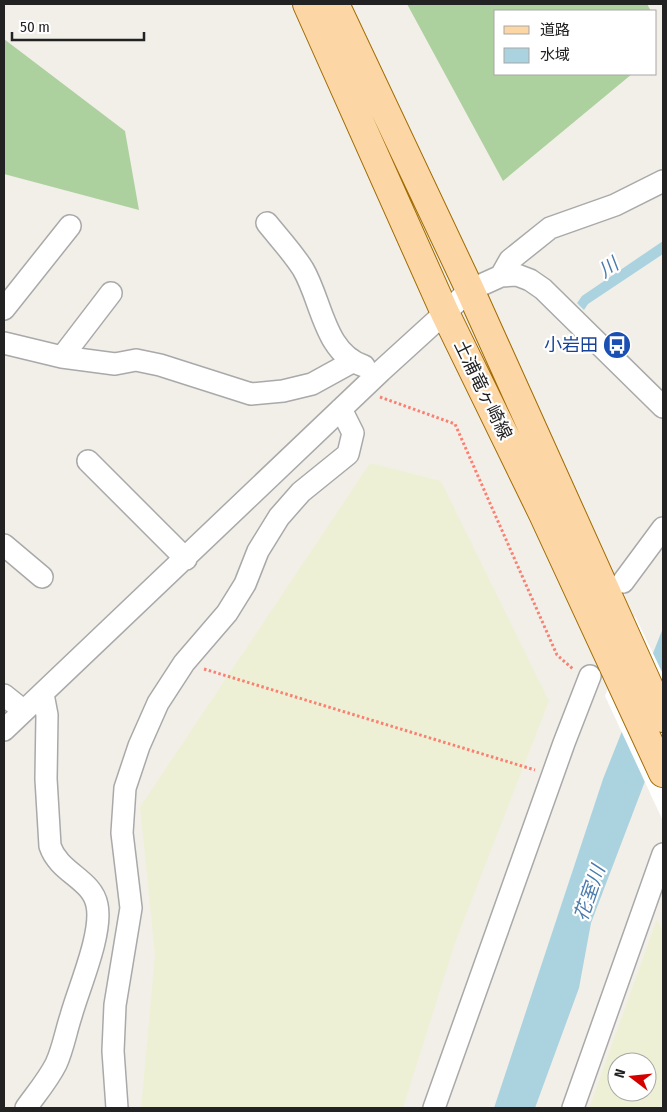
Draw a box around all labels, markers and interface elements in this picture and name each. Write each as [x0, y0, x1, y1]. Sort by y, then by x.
scale bar [12, 10, 145, 42]
legend [494, 10, 657, 75]
text: 50 m [20, 18, 50, 36]
text: 道路 [540, 21, 570, 39]
text: 水域 [540, 46, 570, 64]
water label: 川 [594, 251, 624, 282]
bus stop icon: 小岩田 [602, 330, 632, 360]
place label: 小岩田 [544, 334, 598, 356]
street label: 土浦竜ヶ崎線 [449, 337, 517, 443]
water label: 花室川 [569, 861, 610, 924]
north arrow [607, 1052, 657, 1102]
text: N [611, 1067, 629, 1080]

